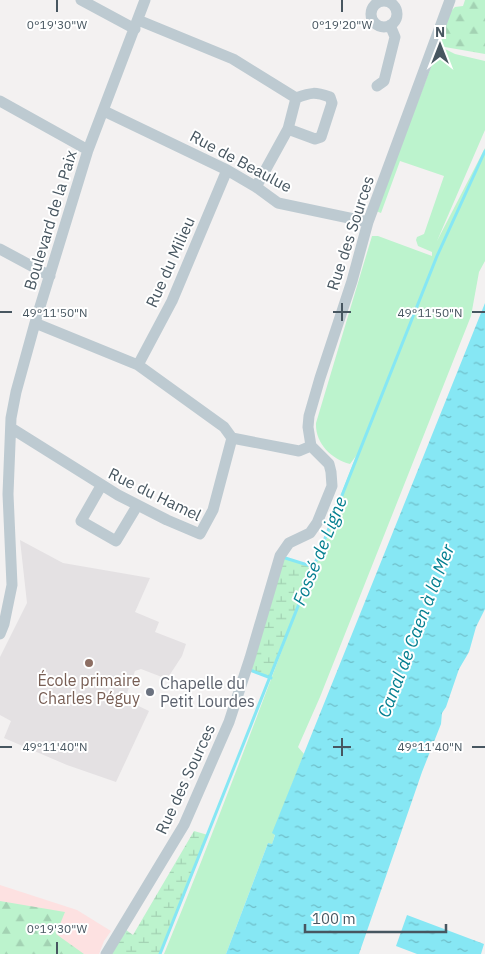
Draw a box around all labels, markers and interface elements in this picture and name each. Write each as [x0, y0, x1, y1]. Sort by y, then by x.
text: 0°19'30"W [27, 17, 88, 32]
text: 0°19'20"W [312, 17, 373, 32]
north arrow [415, 20, 465, 70]
text: N [435, 23, 445, 41]
street label: Rue de Beaulue [186, 126, 296, 196]
street label: Boulevard de la Paix [19, 148, 81, 292]
street label: Rue des Sources [322, 173, 378, 293]
street label: Rue du Milieu [141, 214, 199, 310]
text: 49°11'50"N [22, 305, 88, 320]
text: 49°11'50"N [397, 305, 463, 320]
street label: Rue du Hamel [105, 463, 205, 525]
water label: Fossé de Ligne [287, 493, 352, 609]
water label: Canal de Caen à la Mer [372, 541, 459, 721]
marker: École primaire Charles Péguy [83, 657, 95, 669]
place label: École primaire Charles Péguy [37, 669, 141, 708]
place label: Chapelle du Petit Lourdes [160, 673, 255, 711]
marker: Chapelle du Petit Lourdes [144, 686, 156, 698]
street label: Rue des Sources [151, 721, 219, 837]
text: 49°11'40"N [22, 739, 88, 754]
text: 49°11'40"N [397, 739, 463, 754]
scale bar [305, 902, 446, 934]
text: 100 m [312, 909, 356, 928]
text: 0°19'30"W [27, 921, 88, 936]

